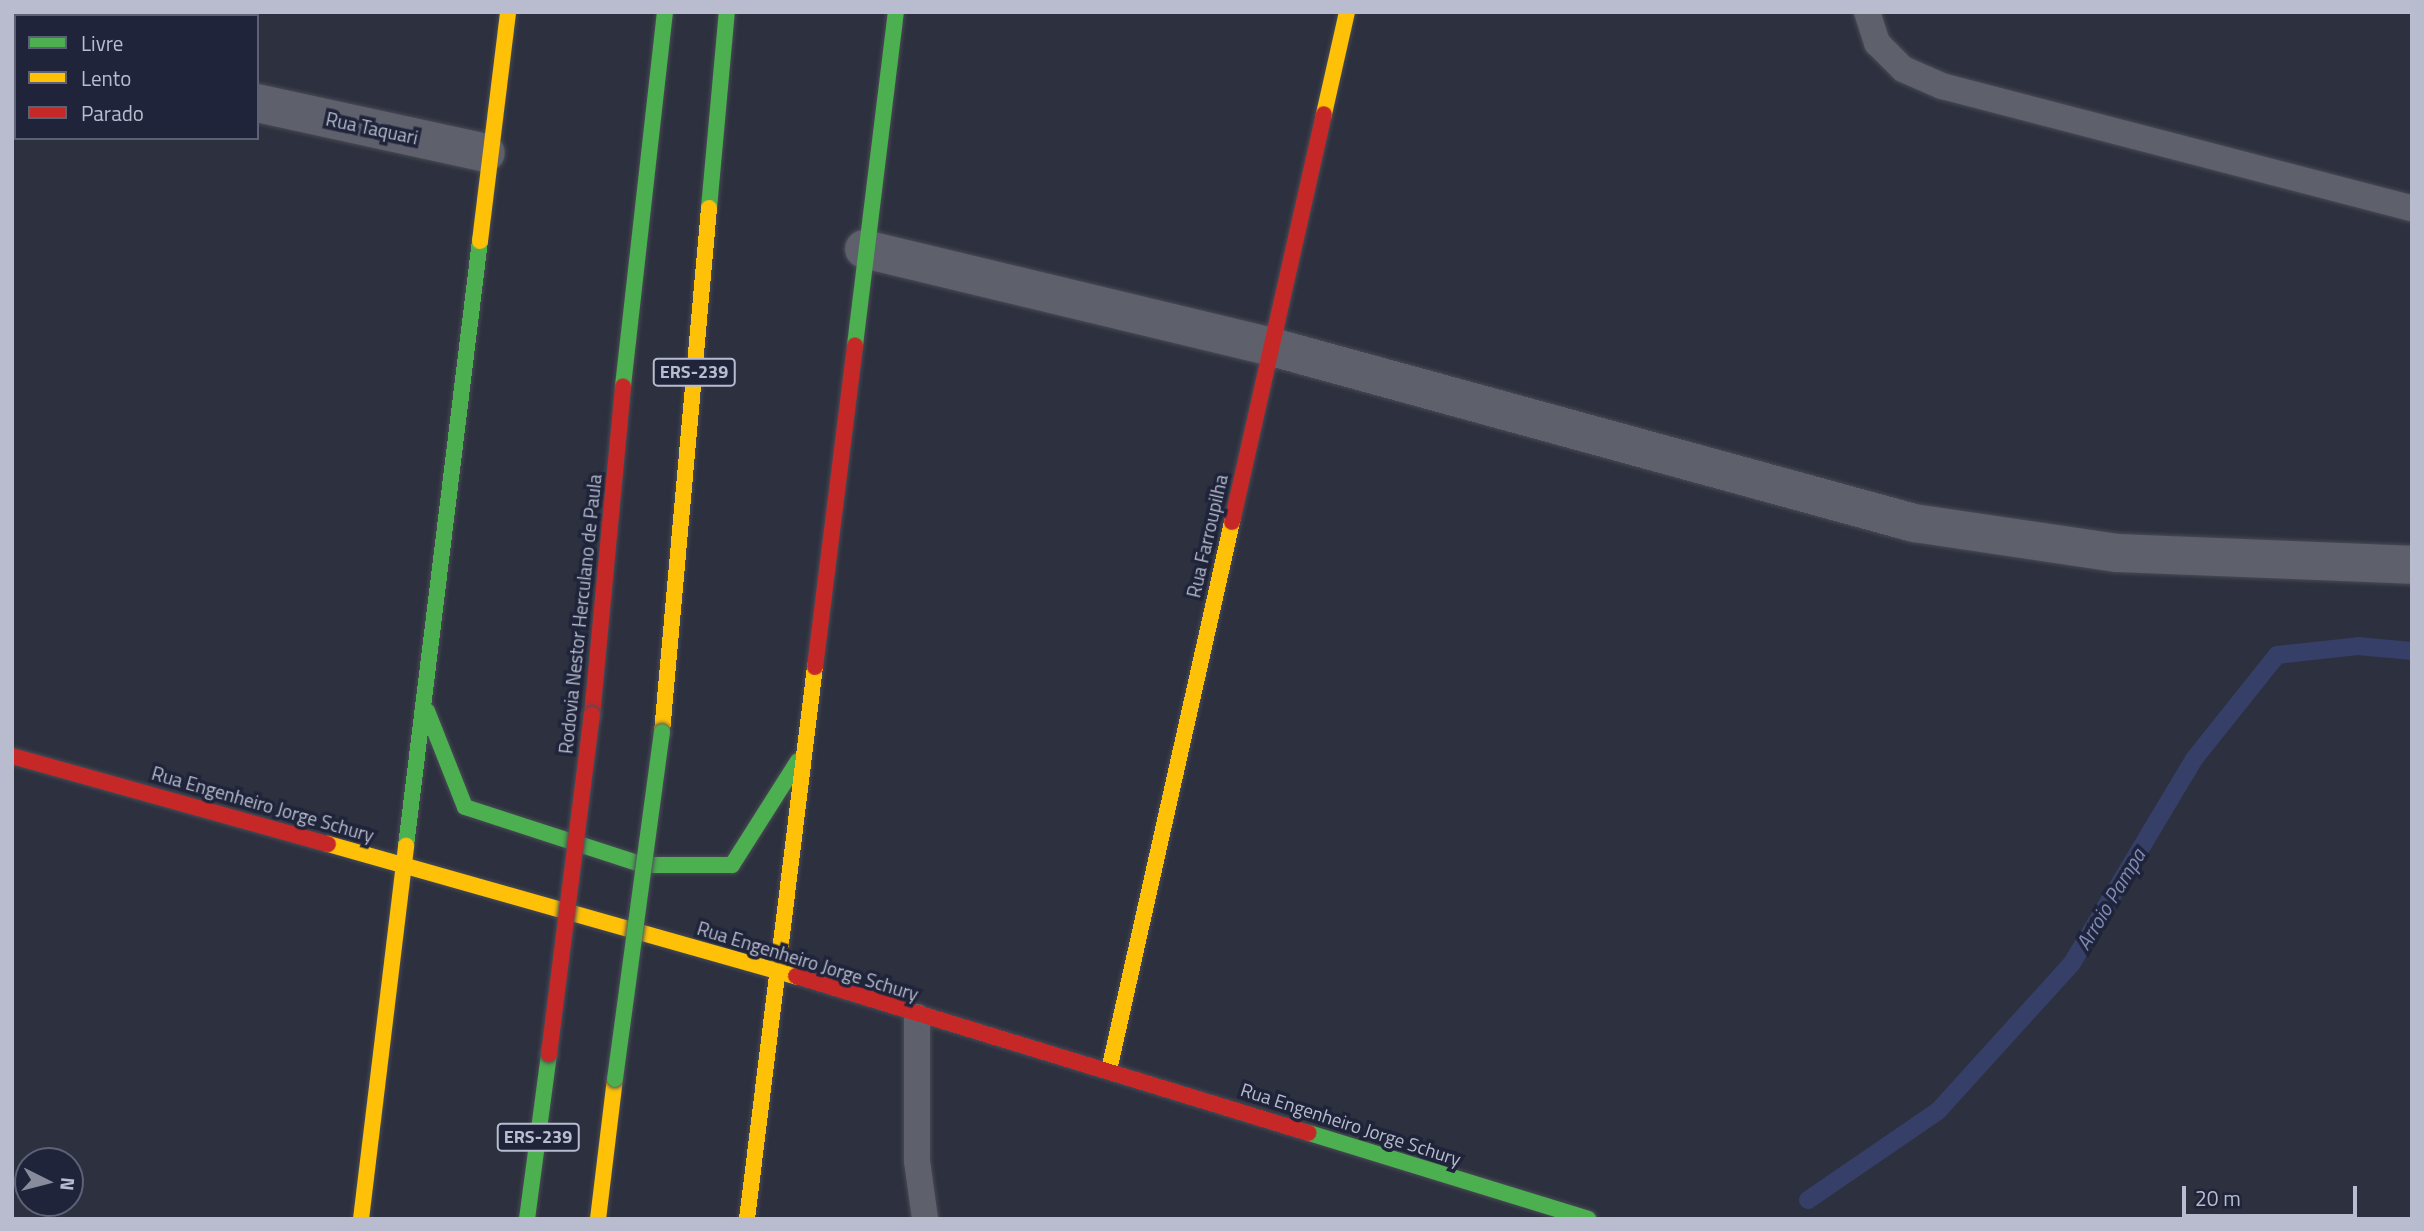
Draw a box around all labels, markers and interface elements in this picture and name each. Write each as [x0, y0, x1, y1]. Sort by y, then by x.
legend [14, 14, 259, 140]
text: Livre [81, 27, 123, 59]
text: Lento [81, 62, 131, 94]
text: Parado [81, 97, 144, 129]
street label: Rua Taquari [324, 107, 420, 149]
road number: ERS-239 [652, 358, 736, 386]
street label: Rua Farroupilha [1182, 472, 1232, 600]
street label: Rodovia Nestor Herculano de Paula [554, 473, 606, 755]
street label: Rua Engenheiro Jorge Schury [149, 761, 377, 847]
water label: Arroio Pampa [2070, 844, 2150, 954]
street label: Rua Engenheiro Jorge Schury [695, 916, 921, 1006]
street label: Rua Engenheiro Jorge Schury [1238, 1078, 1464, 1170]
road number: ERS-239 [496, 1122, 580, 1152]
north arrow [14, 1147, 84, 1217]
scale bar [2186, 1172, 2361, 1216]
text: N [53, 1176, 84, 1192]
text: 20 m [2195, 1182, 2241, 1214]

